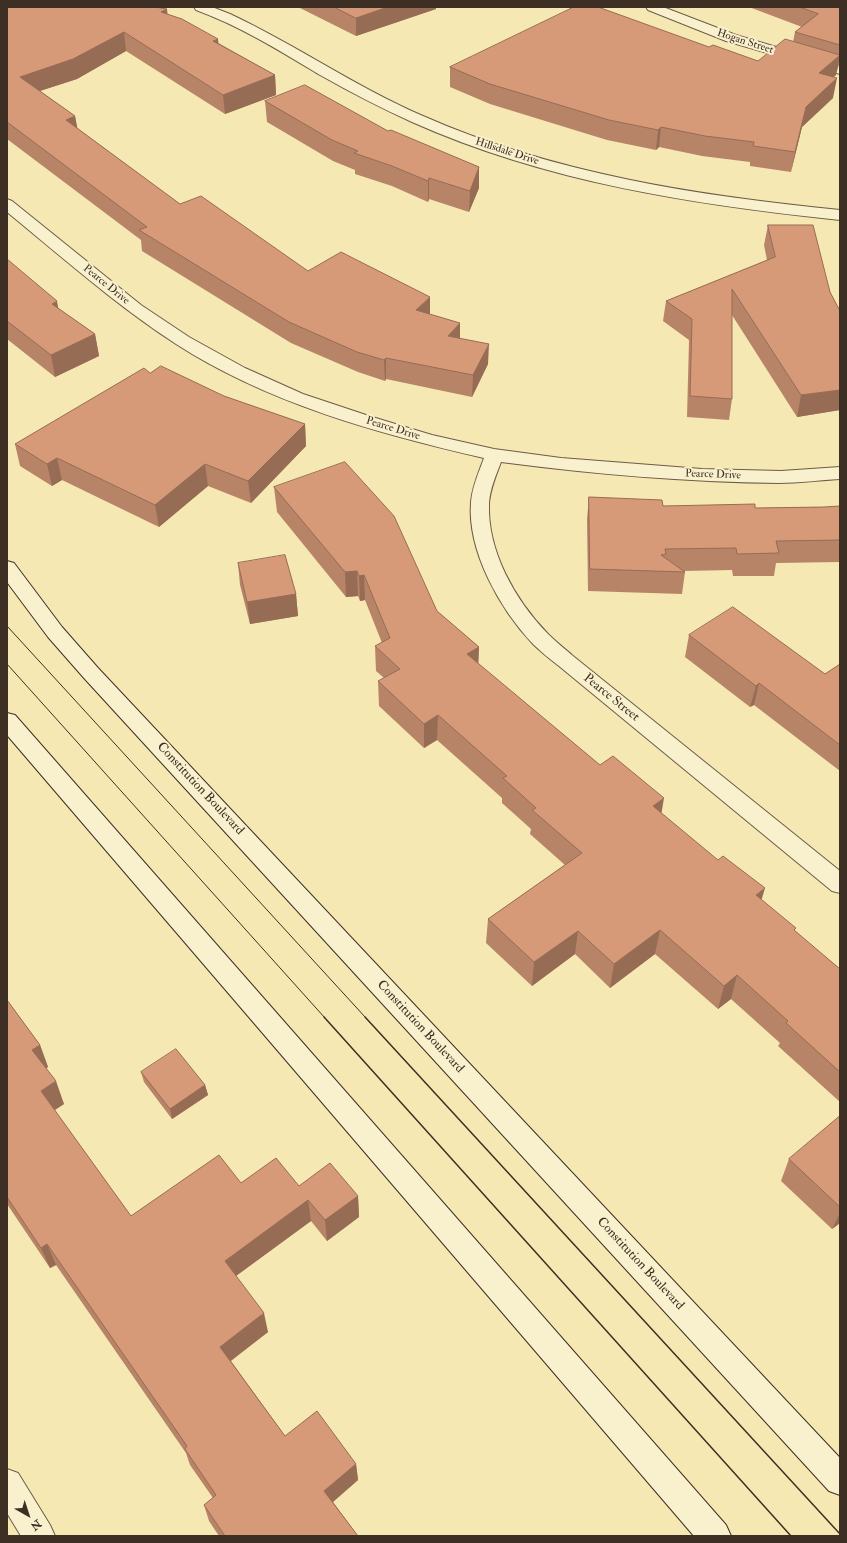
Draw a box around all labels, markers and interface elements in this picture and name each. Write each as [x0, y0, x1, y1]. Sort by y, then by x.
street label: Hogan Street [715, 27, 775, 57]
street label: Hillsdale Drive [473, 136, 541, 168]
street label: Pearce Drive [80, 262, 132, 308]
street label: Pearce Drive [364, 415, 422, 443]
street label: Pearce Drive [685, 467, 741, 483]
street label: Pearce Street [580, 671, 642, 725]
street label: Constitution Boulevard [153, 739, 247, 839]
street label: Constitution Boulevard [373, 977, 467, 1077]
street label: Constitution Boulevard [593, 1214, 687, 1314]
north arrow [8, 1495, 48, 1535]
text: N [28, 1517, 44, 1533]

